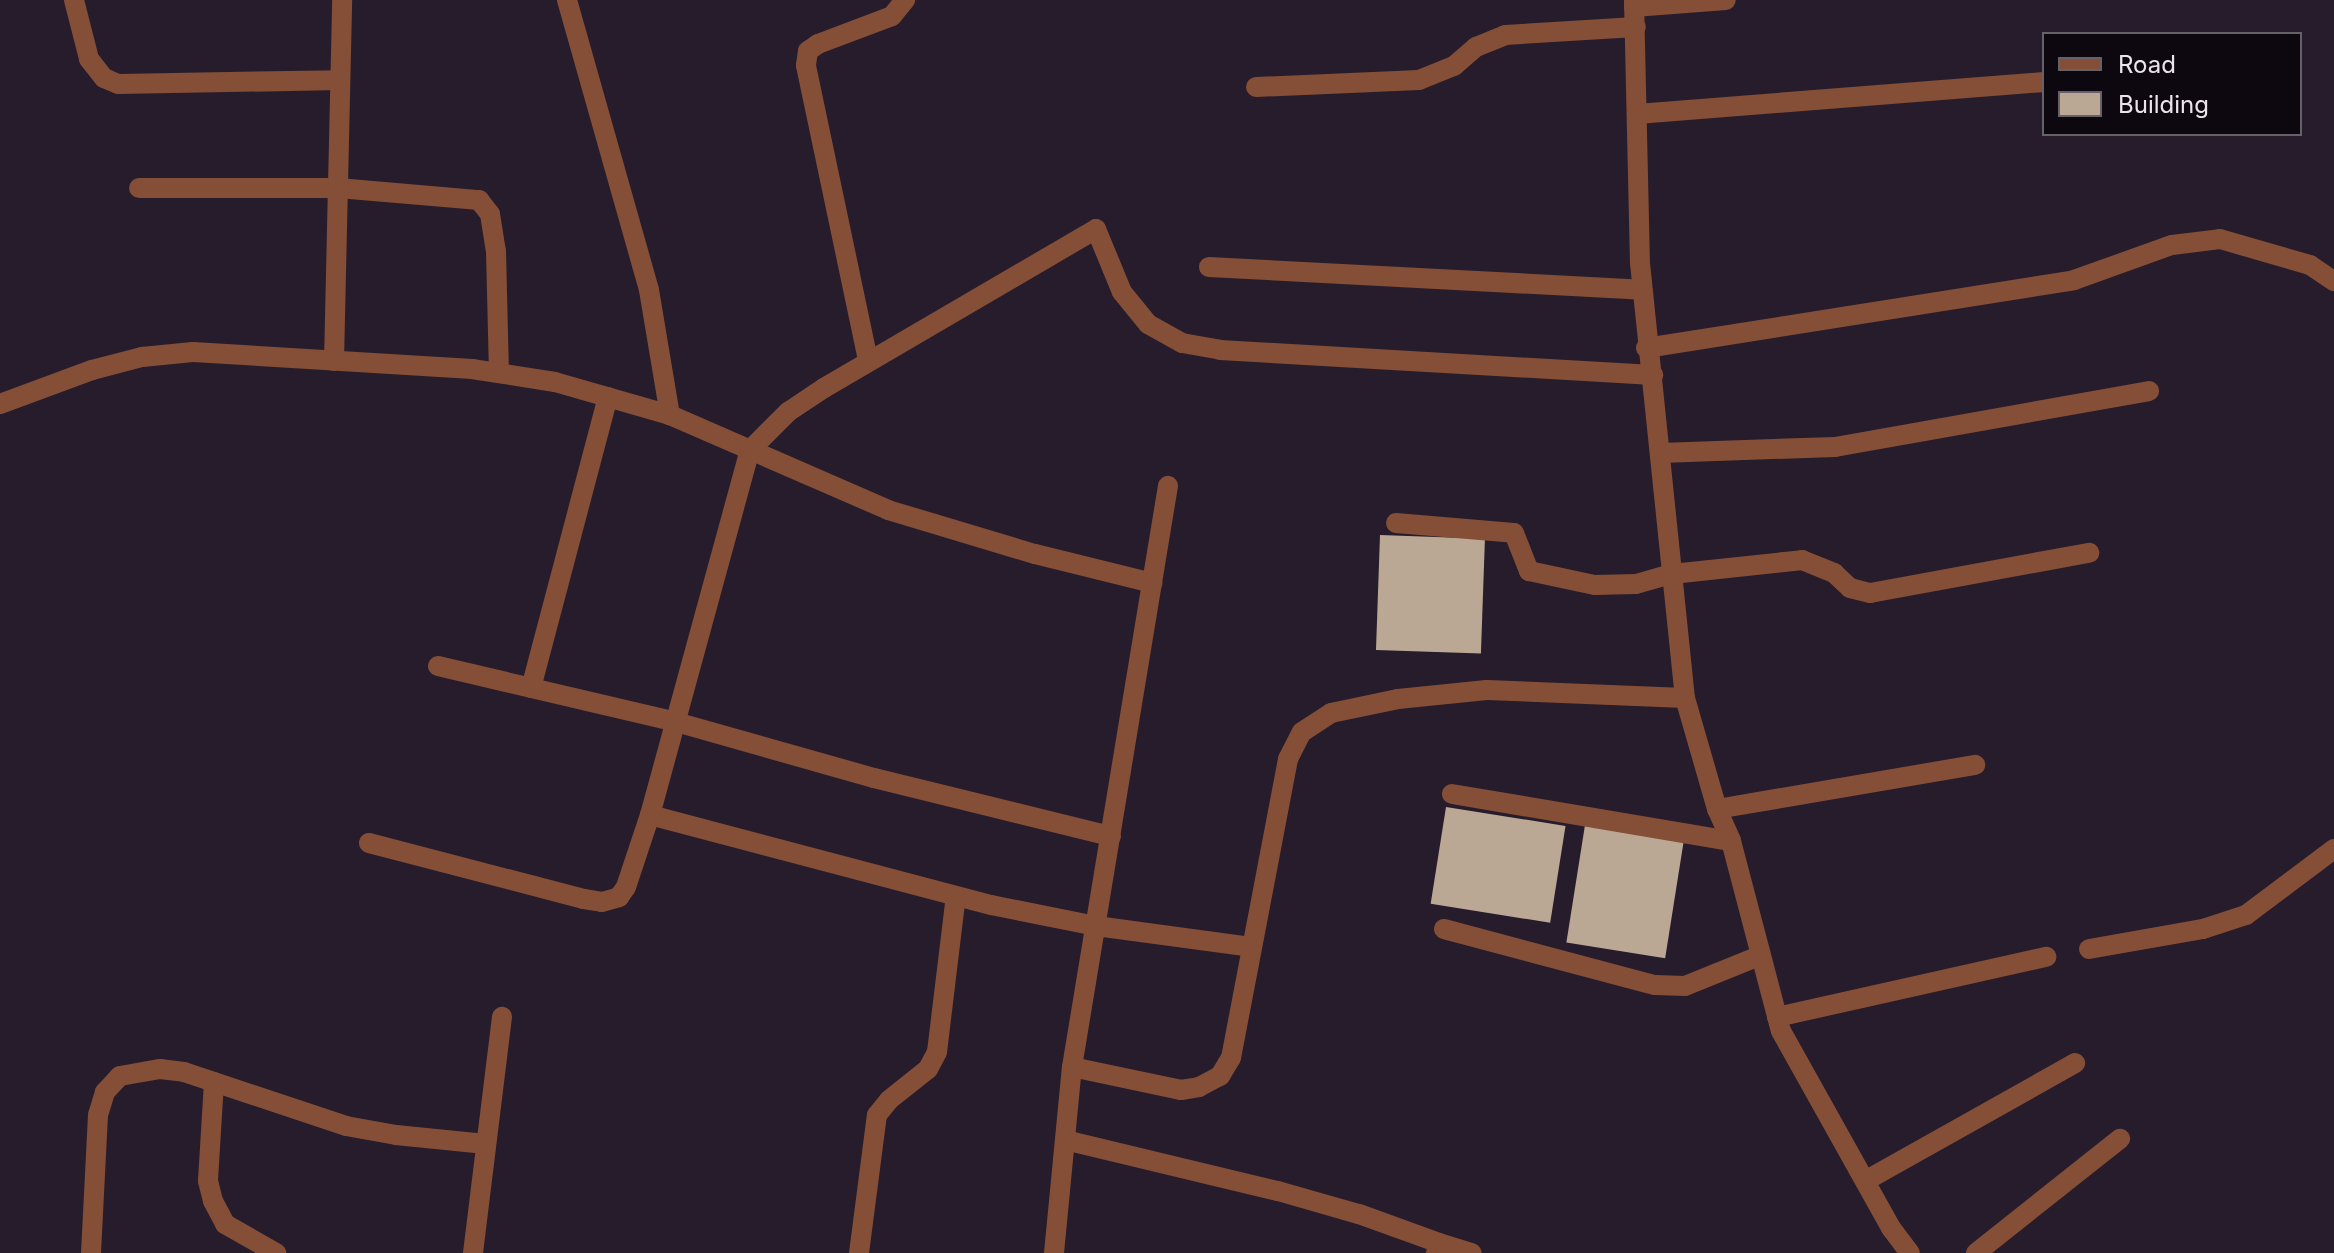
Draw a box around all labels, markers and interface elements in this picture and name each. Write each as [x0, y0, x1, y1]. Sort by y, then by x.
legend [2042, 32, 2302, 136]
text: Road [2118, 50, 2176, 79]
text: Building [2118, 90, 2209, 119]

